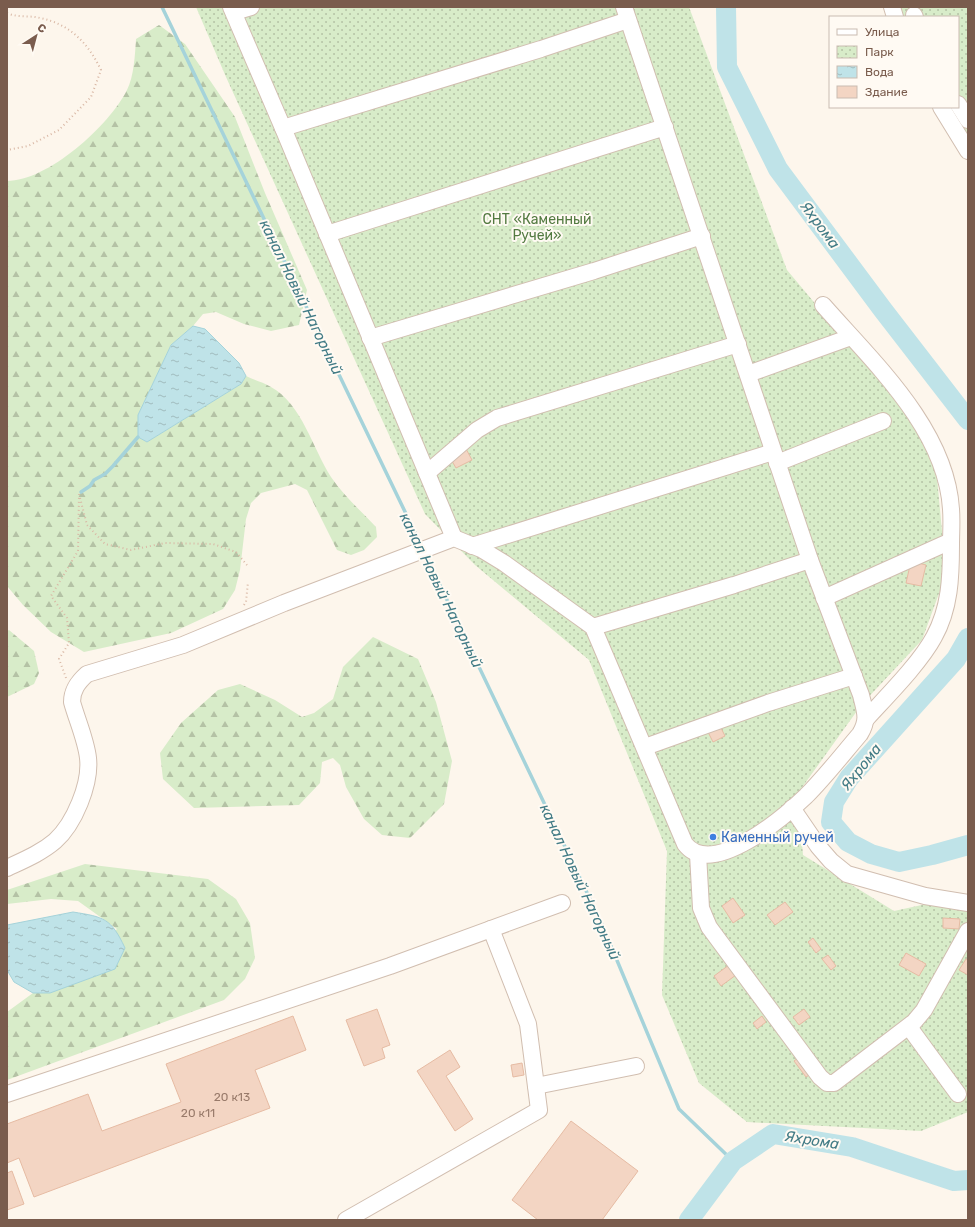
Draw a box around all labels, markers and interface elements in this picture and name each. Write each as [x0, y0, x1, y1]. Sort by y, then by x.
north arrow [16, 16, 56, 56]
legend [829, 16, 959, 108]
text: С [35, 21, 49, 36]
text: Улица [865, 25, 899, 39]
text: Парк [865, 45, 894, 59]
text: Вода [865, 65, 894, 79]
text: Здание [865, 85, 908, 99]
water label: Яхрома [796, 198, 844, 252]
park label: СНТ «Каменный Ручей» [483, 211, 591, 244]
water label: канал Новый Нагорный [256, 216, 346, 378]
water label: канал Новый Нагорный [396, 509, 486, 671]
water label: Яхрома [837, 740, 885, 794]
water label: канал Новый Нагорный [536, 801, 624, 963]
place label: Каменный ручей [721, 829, 834, 846]
marker: Каменный ручей [708, 832, 718, 842]
house number: 20 к13 [214, 1090, 250, 1104]
house number: 20 к11 [181, 1106, 215, 1120]
water label: Яхрома [784, 1127, 840, 1153]

